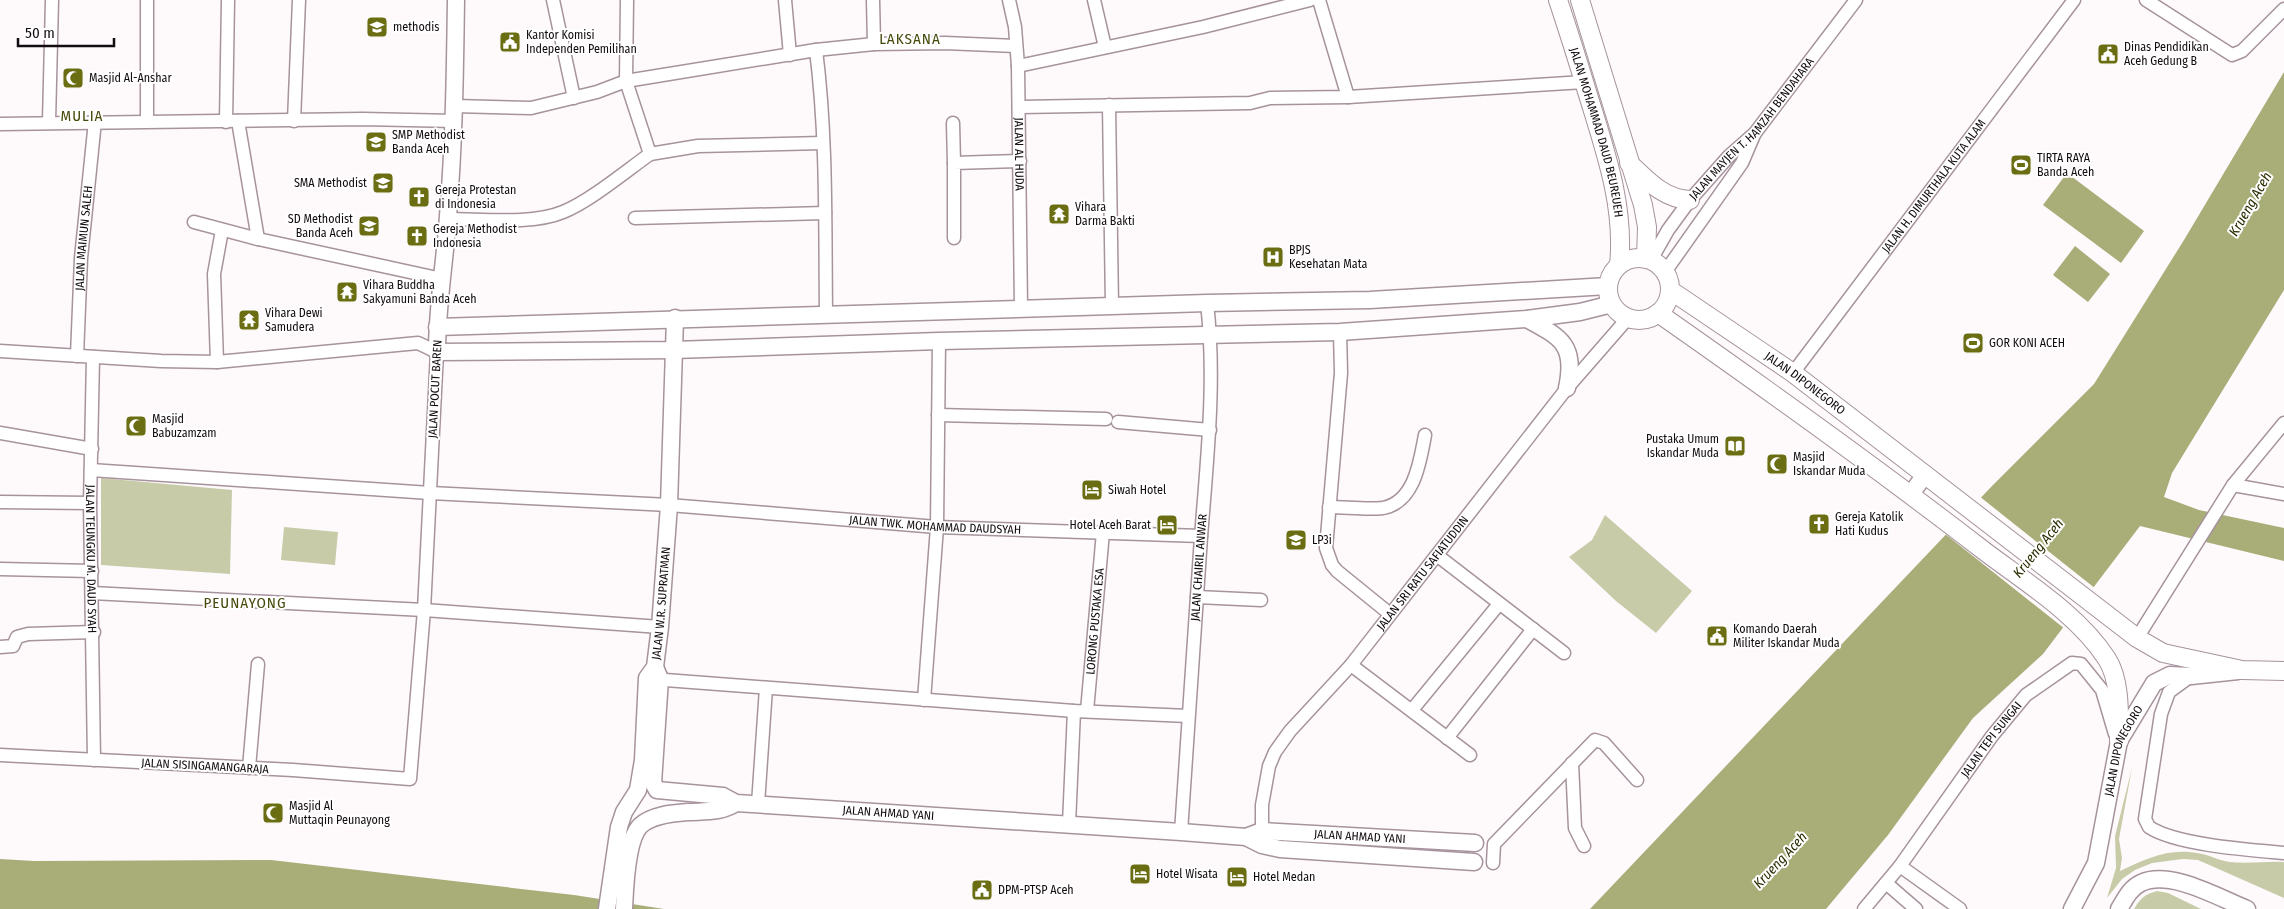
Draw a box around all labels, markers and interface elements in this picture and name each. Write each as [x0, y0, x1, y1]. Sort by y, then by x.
scale bar [18, 15, 114, 47]
school or university icon: methodis [365, 15, 389, 39]
place label: methodis [393, 20, 439, 34]
text: 50 m [25, 24, 55, 42]
place label: Kantor Komisi Independen Pemilihan [526, 28, 637, 56]
public building icon: Kantor Komisi Independen Pemilihan [498, 30, 522, 54]
district label: LAKSANA [879, 30, 941, 48]
place label: Dinas Pendidikan Aceh Gedung B [2124, 40, 2209, 68]
public building icon: Dinas Pendidikan Aceh Gedung B [2096, 42, 2120, 66]
street label: JALAN MOHAMMAD DAUD BEUREUEH [1567, 46, 1626, 218]
street label: JALAN MAYJEN T. HAMZAH BENDAHARA [1686, 54, 1817, 203]
mosque icon: Masjid Al-Anshar [61, 66, 85, 90]
place label: Masjid Al-Anshar [89, 71, 172, 85]
district label: MULIA [61, 107, 103, 125]
street label: JALAN AL HUDA [1012, 117, 1027, 192]
street label: JALAN H. DIMURTHALA KUTA ALAM [1879, 117, 1989, 256]
place label: SMP Methodist Banda Aceh [392, 128, 465, 156]
school or university icon: SMP Methodist Banda Aceh [364, 130, 388, 154]
place label: TIRTA RAYA Banda Aceh [2037, 151, 2094, 179]
sports icon: TIRTA RAYA Banda Aceh [2009, 153, 2033, 177]
water label: Krueng Aceh [2225, 169, 2276, 239]
school or university icon: SMA Methodist [371, 171, 395, 195]
place label: SMA Methodist [294, 176, 367, 190]
place label: Gereja Protestan di Indonesia [435, 183, 516, 211]
street label: JALAN MAIMUN SALEH [73, 185, 95, 291]
church icon: Gereja Protestan di Indonesia [407, 185, 431, 209]
place label: Vihara Darma Bakti [1075, 200, 1135, 228]
temple icon: Vihara Darma Bakti [1047, 202, 1071, 226]
place label: SD Methodist Banda Aceh [288, 212, 353, 240]
school or university icon: SD Methodist Banda Aceh [357, 214, 381, 238]
place label: Gereja Methodist Indonesia [433, 222, 517, 250]
church icon: Gereja Methodist Indonesia [405, 224, 429, 248]
place label: BPJS Kesehatan Mata [1289, 243, 1367, 271]
hospital icon: BPJS Kesehatan Mata [1261, 245, 1285, 269]
place label: Vihara Buddha Sakyamuni Banda Aceh [363, 278, 477, 306]
temple icon: Vihara Buddha Sakyamuni Banda Aceh [335, 280, 359, 304]
place label: Vihara Dewi Samudera [265, 306, 323, 334]
temple icon: Vihara Dewi Samudera [237, 308, 261, 332]
sports icon: GOR KONI ACEH [1961, 331, 1985, 355]
place label: GOR KONI ACEH [1989, 336, 2065, 350]
street label: JALAN POCUT BAREN [425, 339, 445, 439]
street label: JALAN DIPONEGORO [1762, 349, 1848, 418]
place label: Masjid Babuzamzam [152, 412, 217, 440]
mosque icon: Masjid Babuzamzam [124, 414, 148, 438]
place label: Pustaka Umum Iskandar Muda [1646, 432, 1719, 460]
library icon: Pustaka Umum Iskandar Muda [1723, 434, 1747, 458]
place label: Masjid Iskandar Muda [1793, 450, 1865, 478]
mosque icon: Masjid Iskandar Muda [1765, 452, 1789, 476]
hotel icon: Siwah Hotel [1080, 478, 1104, 502]
place label: Siwah Hotel [1108, 483, 1166, 497]
street label: JALAN TEUNGKU M. DAUD SYAH [83, 485, 99, 633]
place label: Gereja Katolik Hati Kudus [1835, 510, 1904, 538]
church icon: Gereja Katolik Hati Kudus [1807, 512, 1831, 536]
street label: JALAN TWK. MOHAMMAD DAUDSYAH [849, 513, 1021, 537]
hotel icon: Hotel Aceh Barat [1155, 513, 1179, 537]
street label: JALAN CHAIRIL ANWAR [1188, 513, 1210, 622]
street label: JALAN SRI RATU SAFIATUDDIN [1374, 513, 1471, 633]
water label: Krueng Aceh [2009, 515, 2067, 581]
place label: Hotel Aceh Barat [1069, 518, 1151, 532]
school or university icon: LP3i [1284, 528, 1308, 552]
place label: LP3i [1312, 533, 1332, 547]
street label: JALAN W.R. SUPRATMAN [649, 546, 673, 661]
street label: LORONG PUSTAKA ESA [1083, 567, 1107, 675]
district label: PEUNAYONG [203, 594, 287, 612]
place label: Komando Daerah Militer Iskandar Muda [1733, 622, 1840, 650]
public building icon: Komando Daerah Militer Iskandar Muda [1705, 624, 1729, 648]
street label: JALAN TEPI SUNGAI [1958, 699, 2024, 780]
street label: JALAN DIPONEGORO [2102, 703, 2146, 798]
street label: JALAN SISINGAMANGARAJA [141, 756, 270, 776]
place label: Masjid Al Muttaqin Peunayong [289, 799, 390, 827]
mosque icon: Masjid Al Muttaqin Peunayong [261, 801, 285, 825]
street label: JALAN AHMAD YANI [842, 803, 935, 823]
street label: JALAN AHMAD YANI [1314, 827, 1406, 846]
water label: Krueng Aceh [1750, 829, 1811, 892]
hotel icon: Hotel Wisata [1128, 862, 1152, 886]
hotel icon: Hotel Medan [1225, 865, 1249, 889]
place label: Hotel Wisata [1156, 867, 1218, 881]
place label: Hotel Medan [1253, 870, 1315, 884]
public building icon: DPM-PTSP Aceh [970, 878, 994, 902]
place label: DPM-PTSP Aceh [998, 883, 1074, 897]

